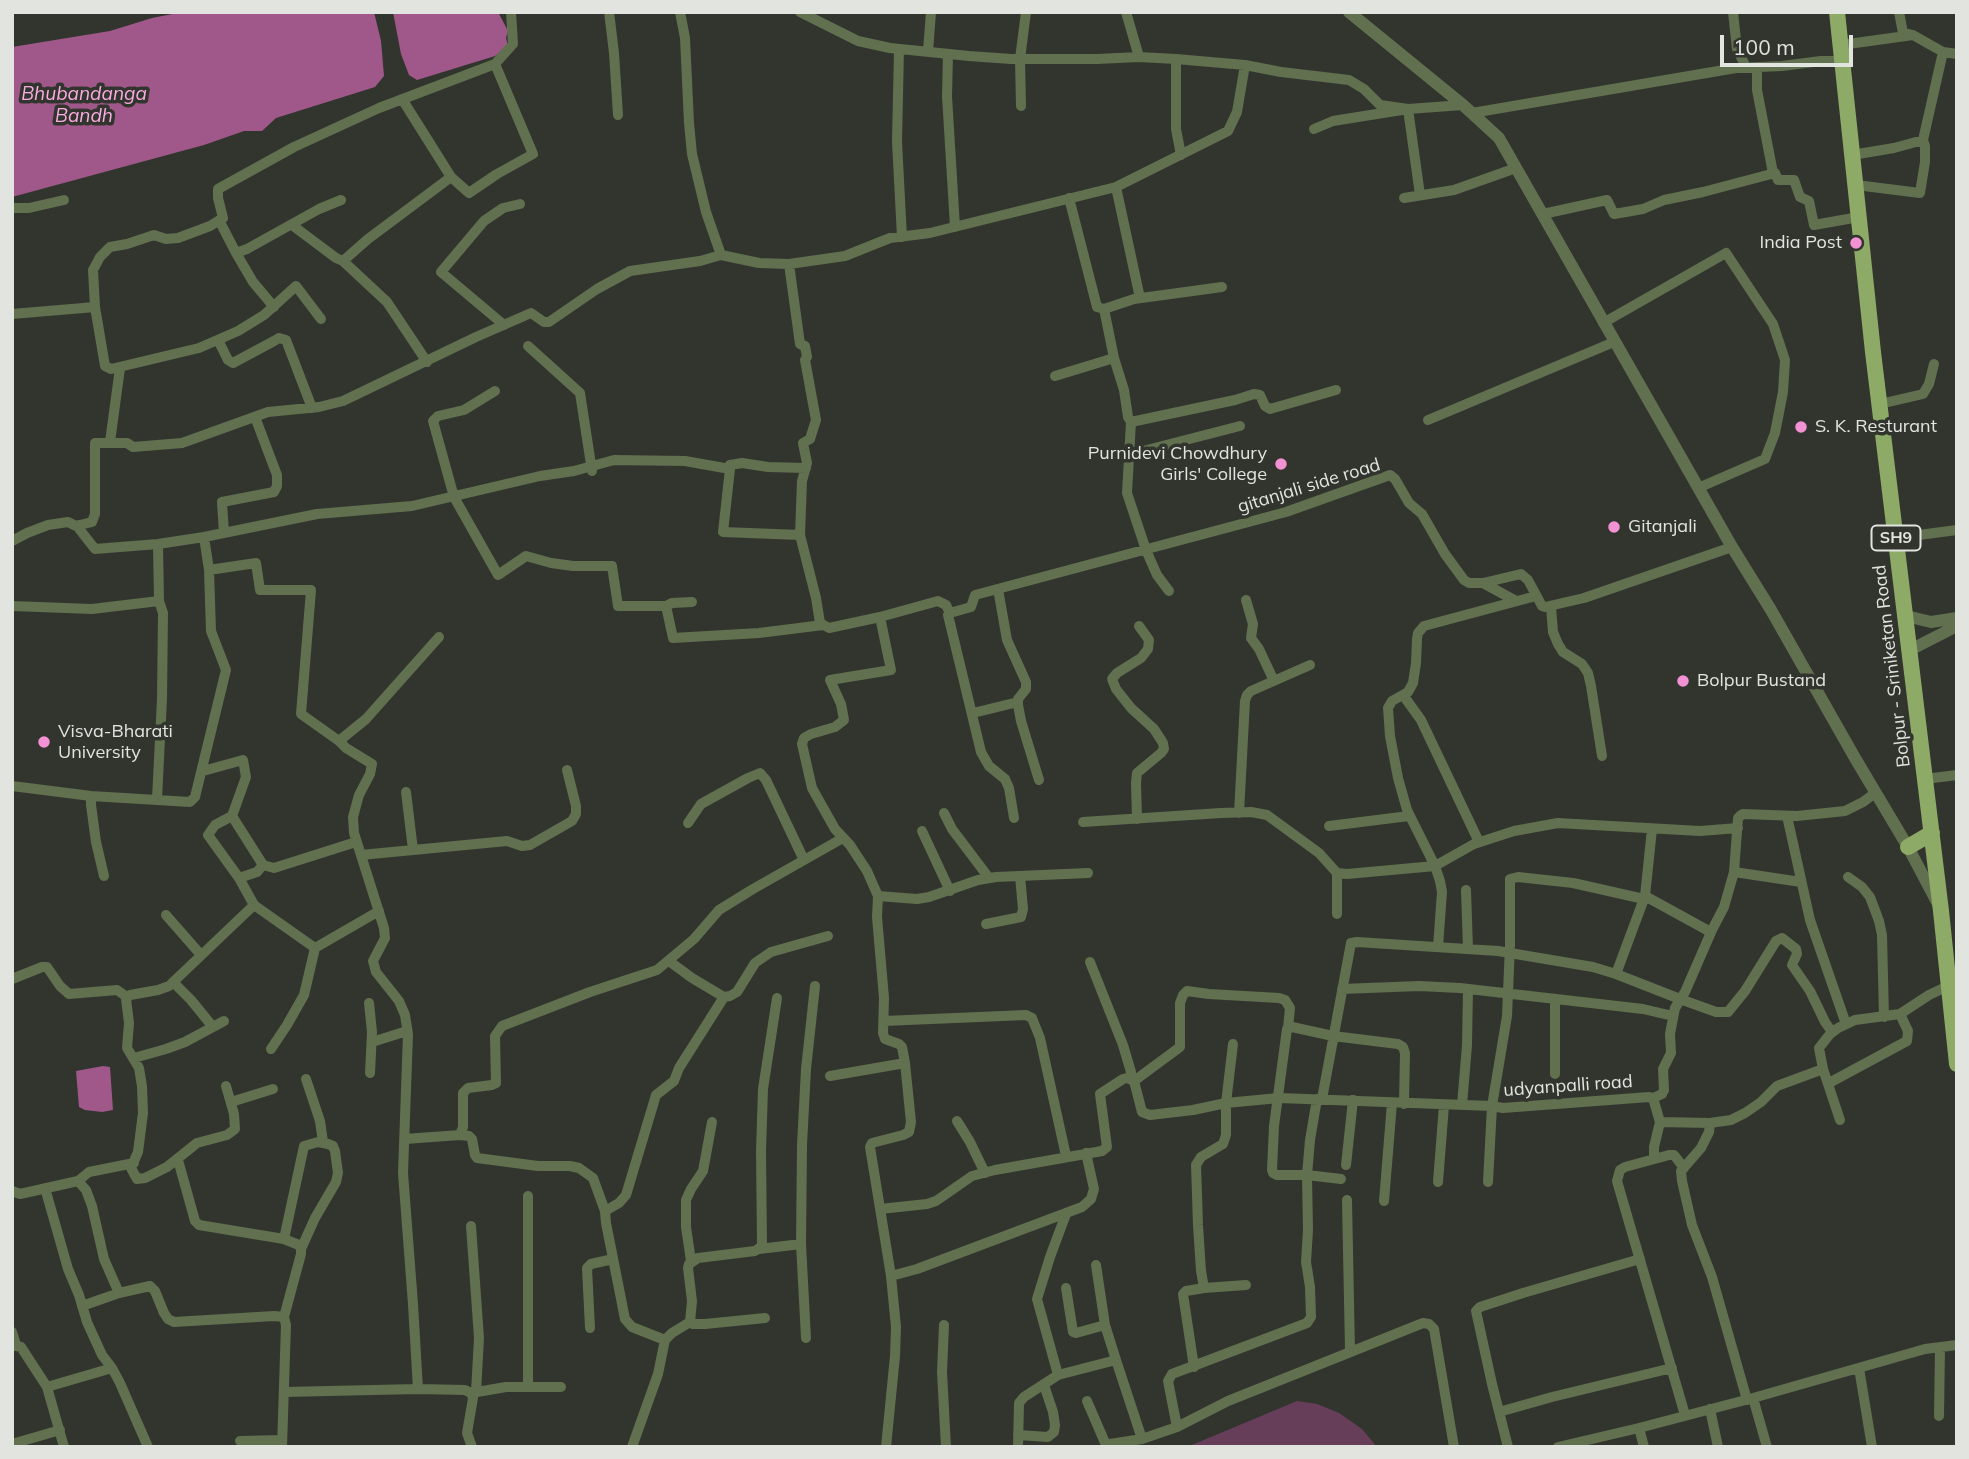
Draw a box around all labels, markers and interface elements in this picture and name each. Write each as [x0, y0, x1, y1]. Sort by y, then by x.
scale bar [1724, 21, 1857, 65]
text: 100 m [1733, 34, 1795, 60]
water label: Bhubandanga Bandh [21, 83, 147, 127]
place label: India Post [1759, 232, 1842, 254]
marker: India Post [1848, 235, 1864, 251]
place label: S. K. Resturant [1815, 416, 1937, 438]
marker: S. K. Resturant [1793, 419, 1809, 435]
place label: Purnidevi Chowdhury Girls' College [1088, 443, 1267, 486]
street label: gitanjali side road [1235, 454, 1383, 518]
marker: Purnidevi Chowdhury Girls' College [1273, 456, 1289, 472]
place label: Gitanjali [1628, 516, 1697, 538]
marker: Gitanjali [1606, 519, 1622, 535]
road number: SH9 [1871, 526, 1920, 551]
street label: Bolpur - Sriniketan Road [1869, 564, 1915, 768]
place label: Bolpur Bustand [1697, 670, 1826, 692]
marker: Bolpur Bustand [1675, 673, 1691, 689]
place label: Visva-Bharati University [58, 721, 173, 764]
marker: Visva-Bharati University [36, 734, 52, 750]
street label: udyanpalli road [1503, 1071, 1633, 1101]

